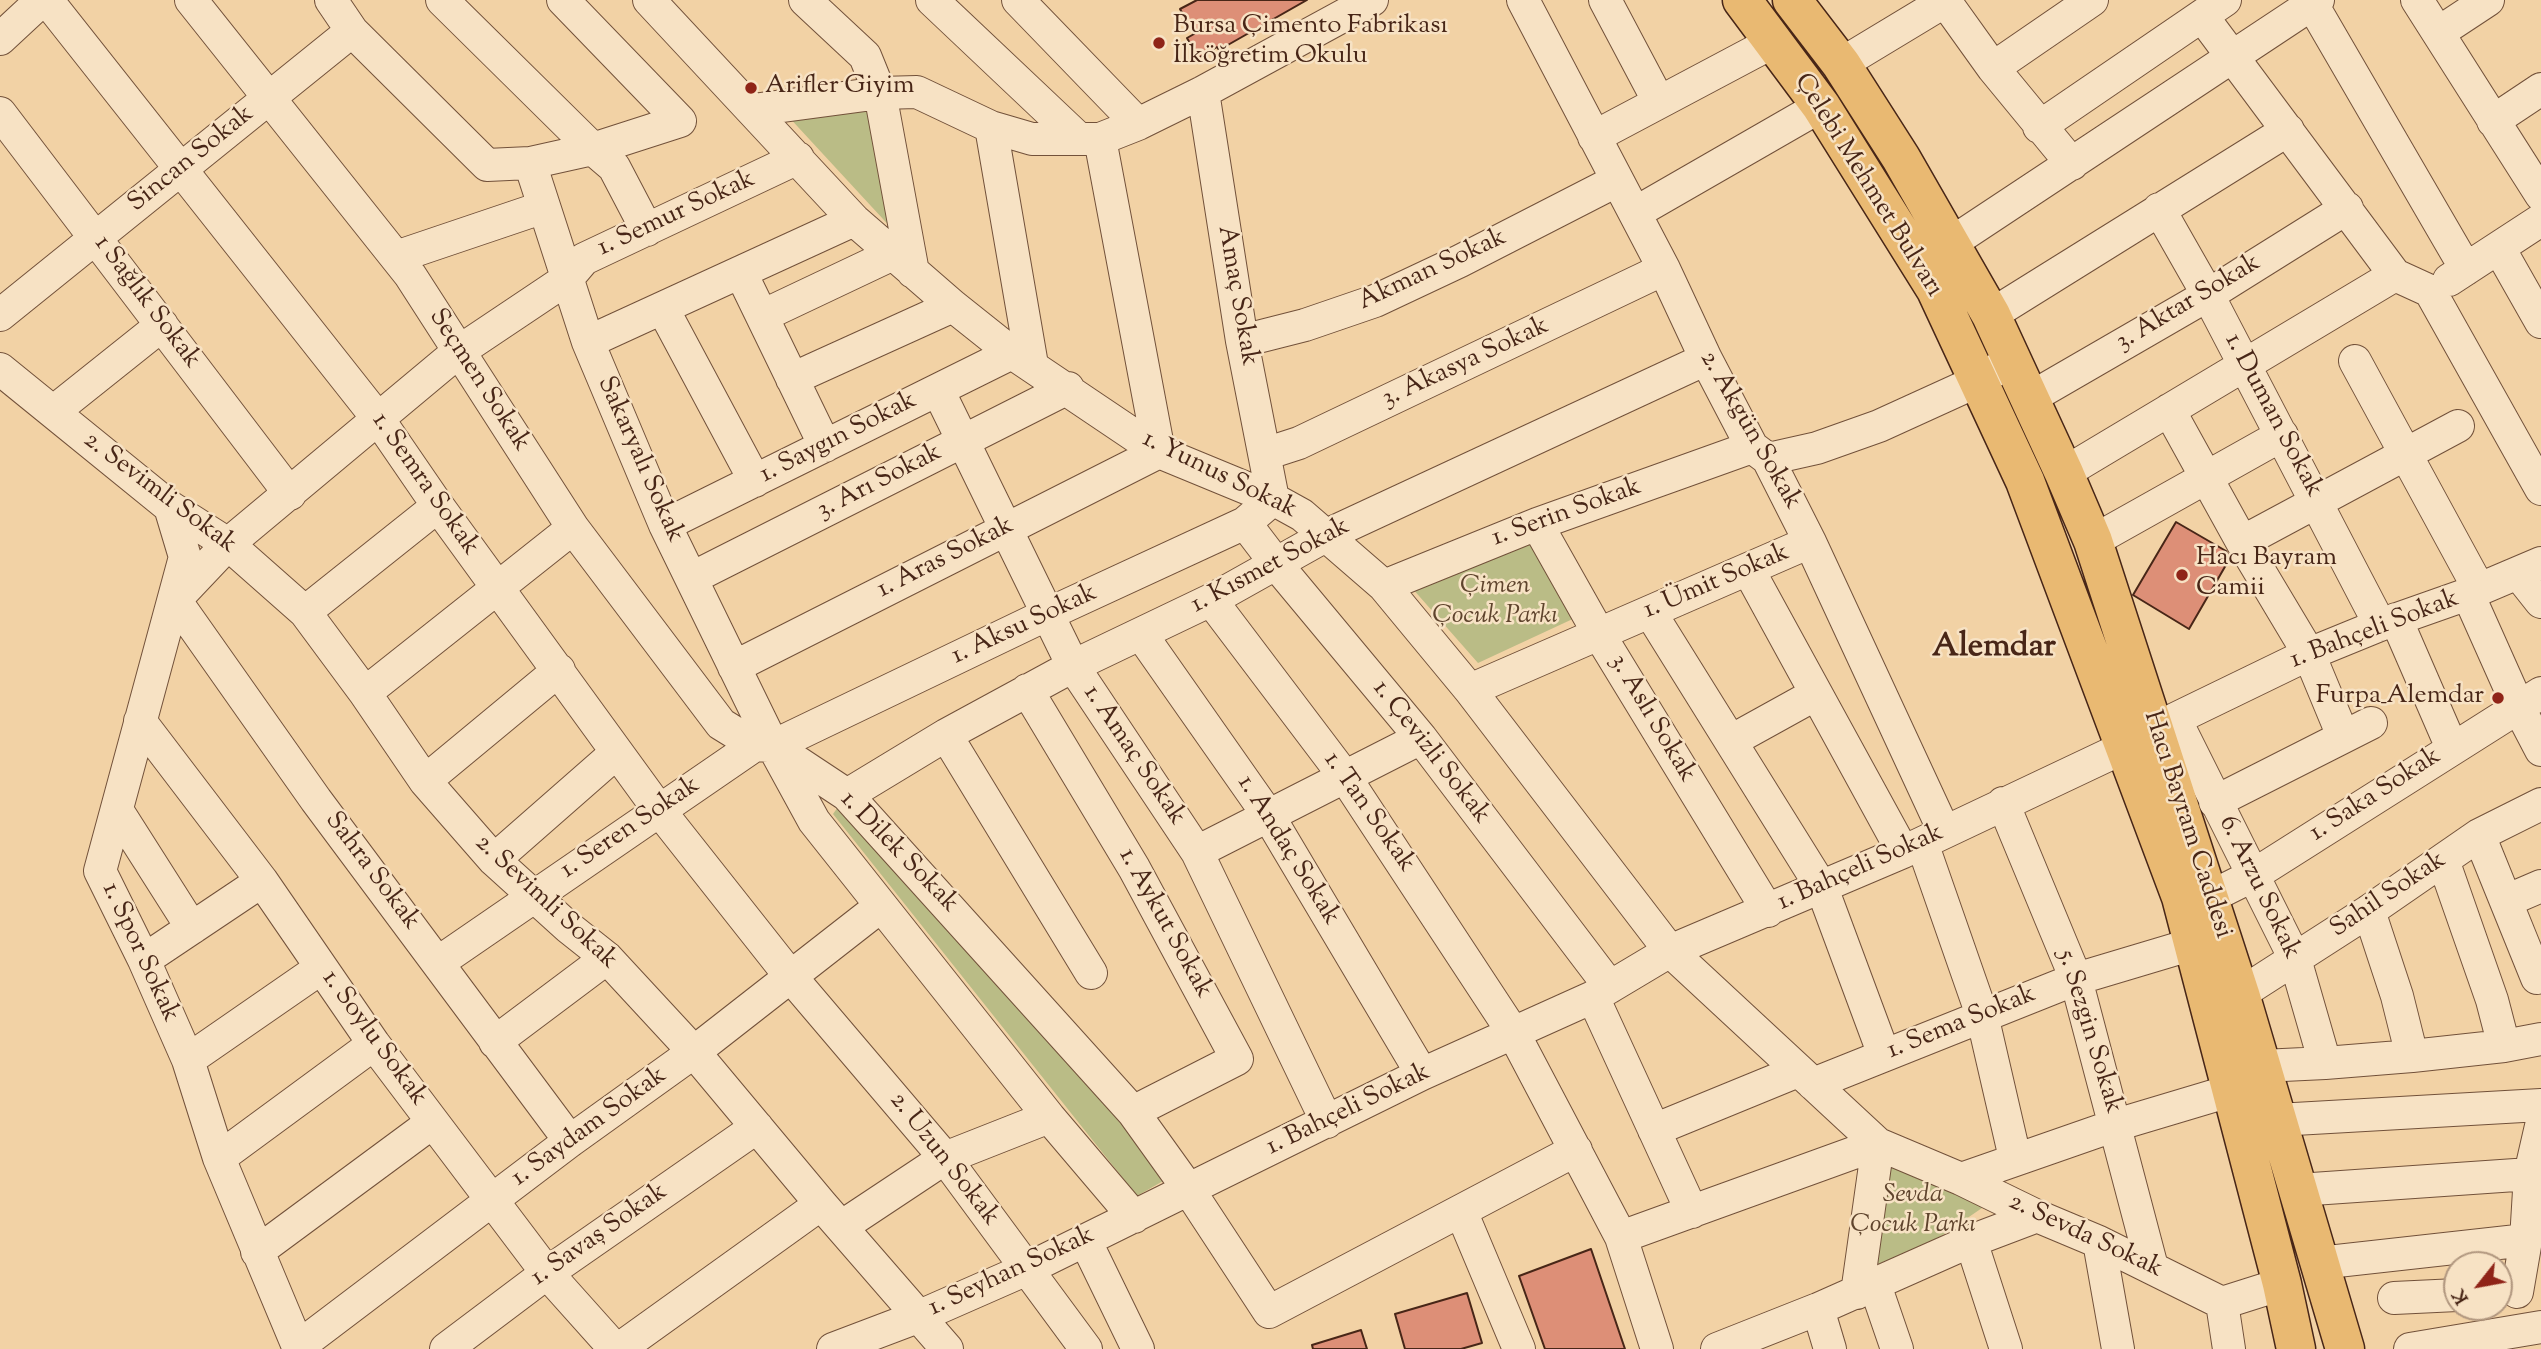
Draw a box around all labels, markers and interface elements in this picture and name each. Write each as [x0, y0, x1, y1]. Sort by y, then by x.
place label: Bursa Çimento Fabrikası İlköğretim Okulu [1173, 12, 1448, 74]
marker: Bursa Çimento Fabrikası İlköğretim Okulu [1151, 35, 1167, 51]
street label: Çelebi Mehmet Bulvarı [1786, 69, 1948, 303]
place label: Arifler Giyim [765, 72, 915, 104]
marker: Arifler Giyim [743, 80, 759, 96]
street label: Sincan Sokak [123, 100, 261, 220]
street label: 1. Semur Sokak [593, 165, 761, 265]
street label: Akman Sokak [1354, 223, 1512, 319]
street label: Amaç Sokak [1208, 224, 1264, 368]
street label: 1 Sağlık Sokak [86, 230, 206, 376]
street label: 3. Aktar Sokak [2111, 249, 2267, 359]
street label: Seçmen Sokak [420, 304, 536, 458]
street label: 3. Akasya Sokak [1378, 312, 1554, 416]
street label: 1. Duman Sokak [2216, 329, 2328, 503]
street label: 2. Akgün Sokak [1691, 346, 1807, 516]
street label: Sakaryalı Sokak [589, 372, 689, 548]
street label: 1. Saygın Sokak [756, 386, 922, 492]
street label: 1. Semra Sokak [363, 408, 485, 562]
street label: 1. Yunus Sokak [1136, 425, 1302, 527]
street label: 2. Sevimli Sokak [76, 426, 242, 562]
street label: 3. Arı Sokak [812, 438, 948, 528]
street label: 1. Serin Sokak [1488, 473, 1646, 555]
street label: 1. Aras Sokak [873, 511, 1019, 607]
street label: 1. Kısmet Sokak [1186, 512, 1356, 622]
street label: 1. Ümit Sokak [1639, 538, 1795, 628]
place label: Hacı Bayram Camii [2196, 544, 2337, 606]
marker: Hacı Bayram Camii [2174, 567, 2190, 583]
park label: Çimen Çocuk Parkı [1432, 572, 1558, 634]
street label: 1. Aksu Sokak [947, 579, 1103, 673]
street label: 1. Bahçeli Sokak [2286, 585, 2464, 677]
district label: Alemdar [1932, 629, 2056, 669]
street label: 3. Aslı Sokak [1601, 649, 1701, 789]
street label: 1. Çevizli Sokak [1364, 675, 1496, 831]
street label: 1. Amaç Sokak [1075, 680, 1191, 832]
place label: Furpa_Alemdar [2316, 682, 2484, 714]
marker: Furpa_Alemdar [2490, 690, 2506, 706]
street label: Hacı Bayram Caddesi [2134, 707, 2238, 943]
street label: 1. Saka Sokak [2305, 742, 2447, 850]
street label: 1. Tan Sokak [1315, 747, 1421, 879]
street label: 1. Andaç Sokak [1229, 770, 1345, 932]
street label: 1. Seren Sokak [555, 771, 707, 887]
street label: 1. Dilek Sokak [832, 786, 964, 920]
street label: Sahra Sokak [317, 807, 425, 937]
street label: 6. Arzu Sokak [2210, 811, 2306, 965]
street label: 1. Bahçeli Sokak [1773, 819, 1949, 919]
street label: 2. Sevimli Sokak [467, 829, 623, 977]
street label: 1. Aykut Sokak [1110, 844, 1218, 1004]
street label: Sahil Sokak [2325, 846, 2453, 946]
street label: 1. Spor Sokak [93, 878, 185, 1028]
street label: 5. Sezgin Sokak [2048, 946, 2128, 1118]
street label: 1. Soylu Sokak [313, 965, 433, 1113]
street label: 1. Sema Sokak [1883, 980, 2041, 1068]
street label: 1. Bahçeli Sokak [1262, 1058, 1436, 1164]
street label: 1. Saydam Sokak [506, 1061, 674, 1195]
street label: 2. Uzun Sokak [881, 1087, 1005, 1233]
street label: 1. Savaş Sokak [526, 1178, 674, 1294]
park label: Sevda Çocuk Parkı [1850, 1181, 1976, 1242]
street label: 2. Sevda Sokak [2003, 1188, 2167, 1286]
street label: 1. Seyhan Sokak [924, 1221, 1100, 1325]
north arrow [2443, 1251, 2513, 1321]
text: K [2446, 1283, 2476, 1309]

